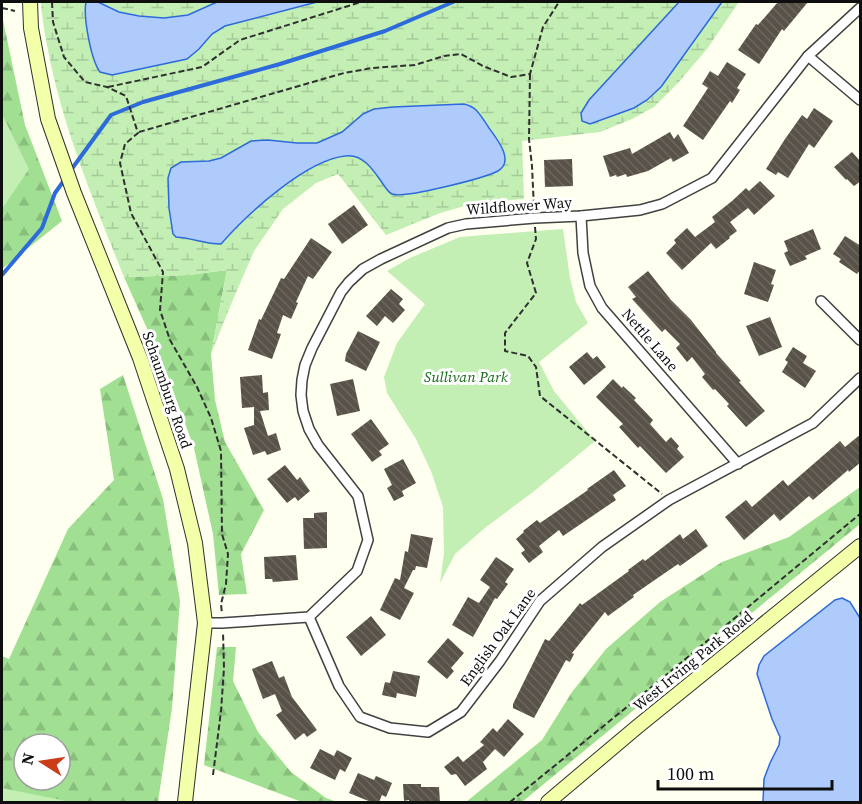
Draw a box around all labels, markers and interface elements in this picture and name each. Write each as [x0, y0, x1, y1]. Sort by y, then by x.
street label: Wildflower Way [465, 191, 573, 220]
street label: Nettle Lane [617, 304, 684, 376]
street label: Schaumburg Road [138, 329, 197, 452]
park label: Sullivan Park [424, 366, 509, 387]
street label: English Oak Lane [455, 583, 541, 690]
street label: West Irving Park Road [628, 605, 757, 716]
north arrow [12, 732, 72, 792]
text: N [15, 751, 39, 767]
scale bar [658, 753, 832, 791]
text: 100 m [667, 761, 714, 786]

